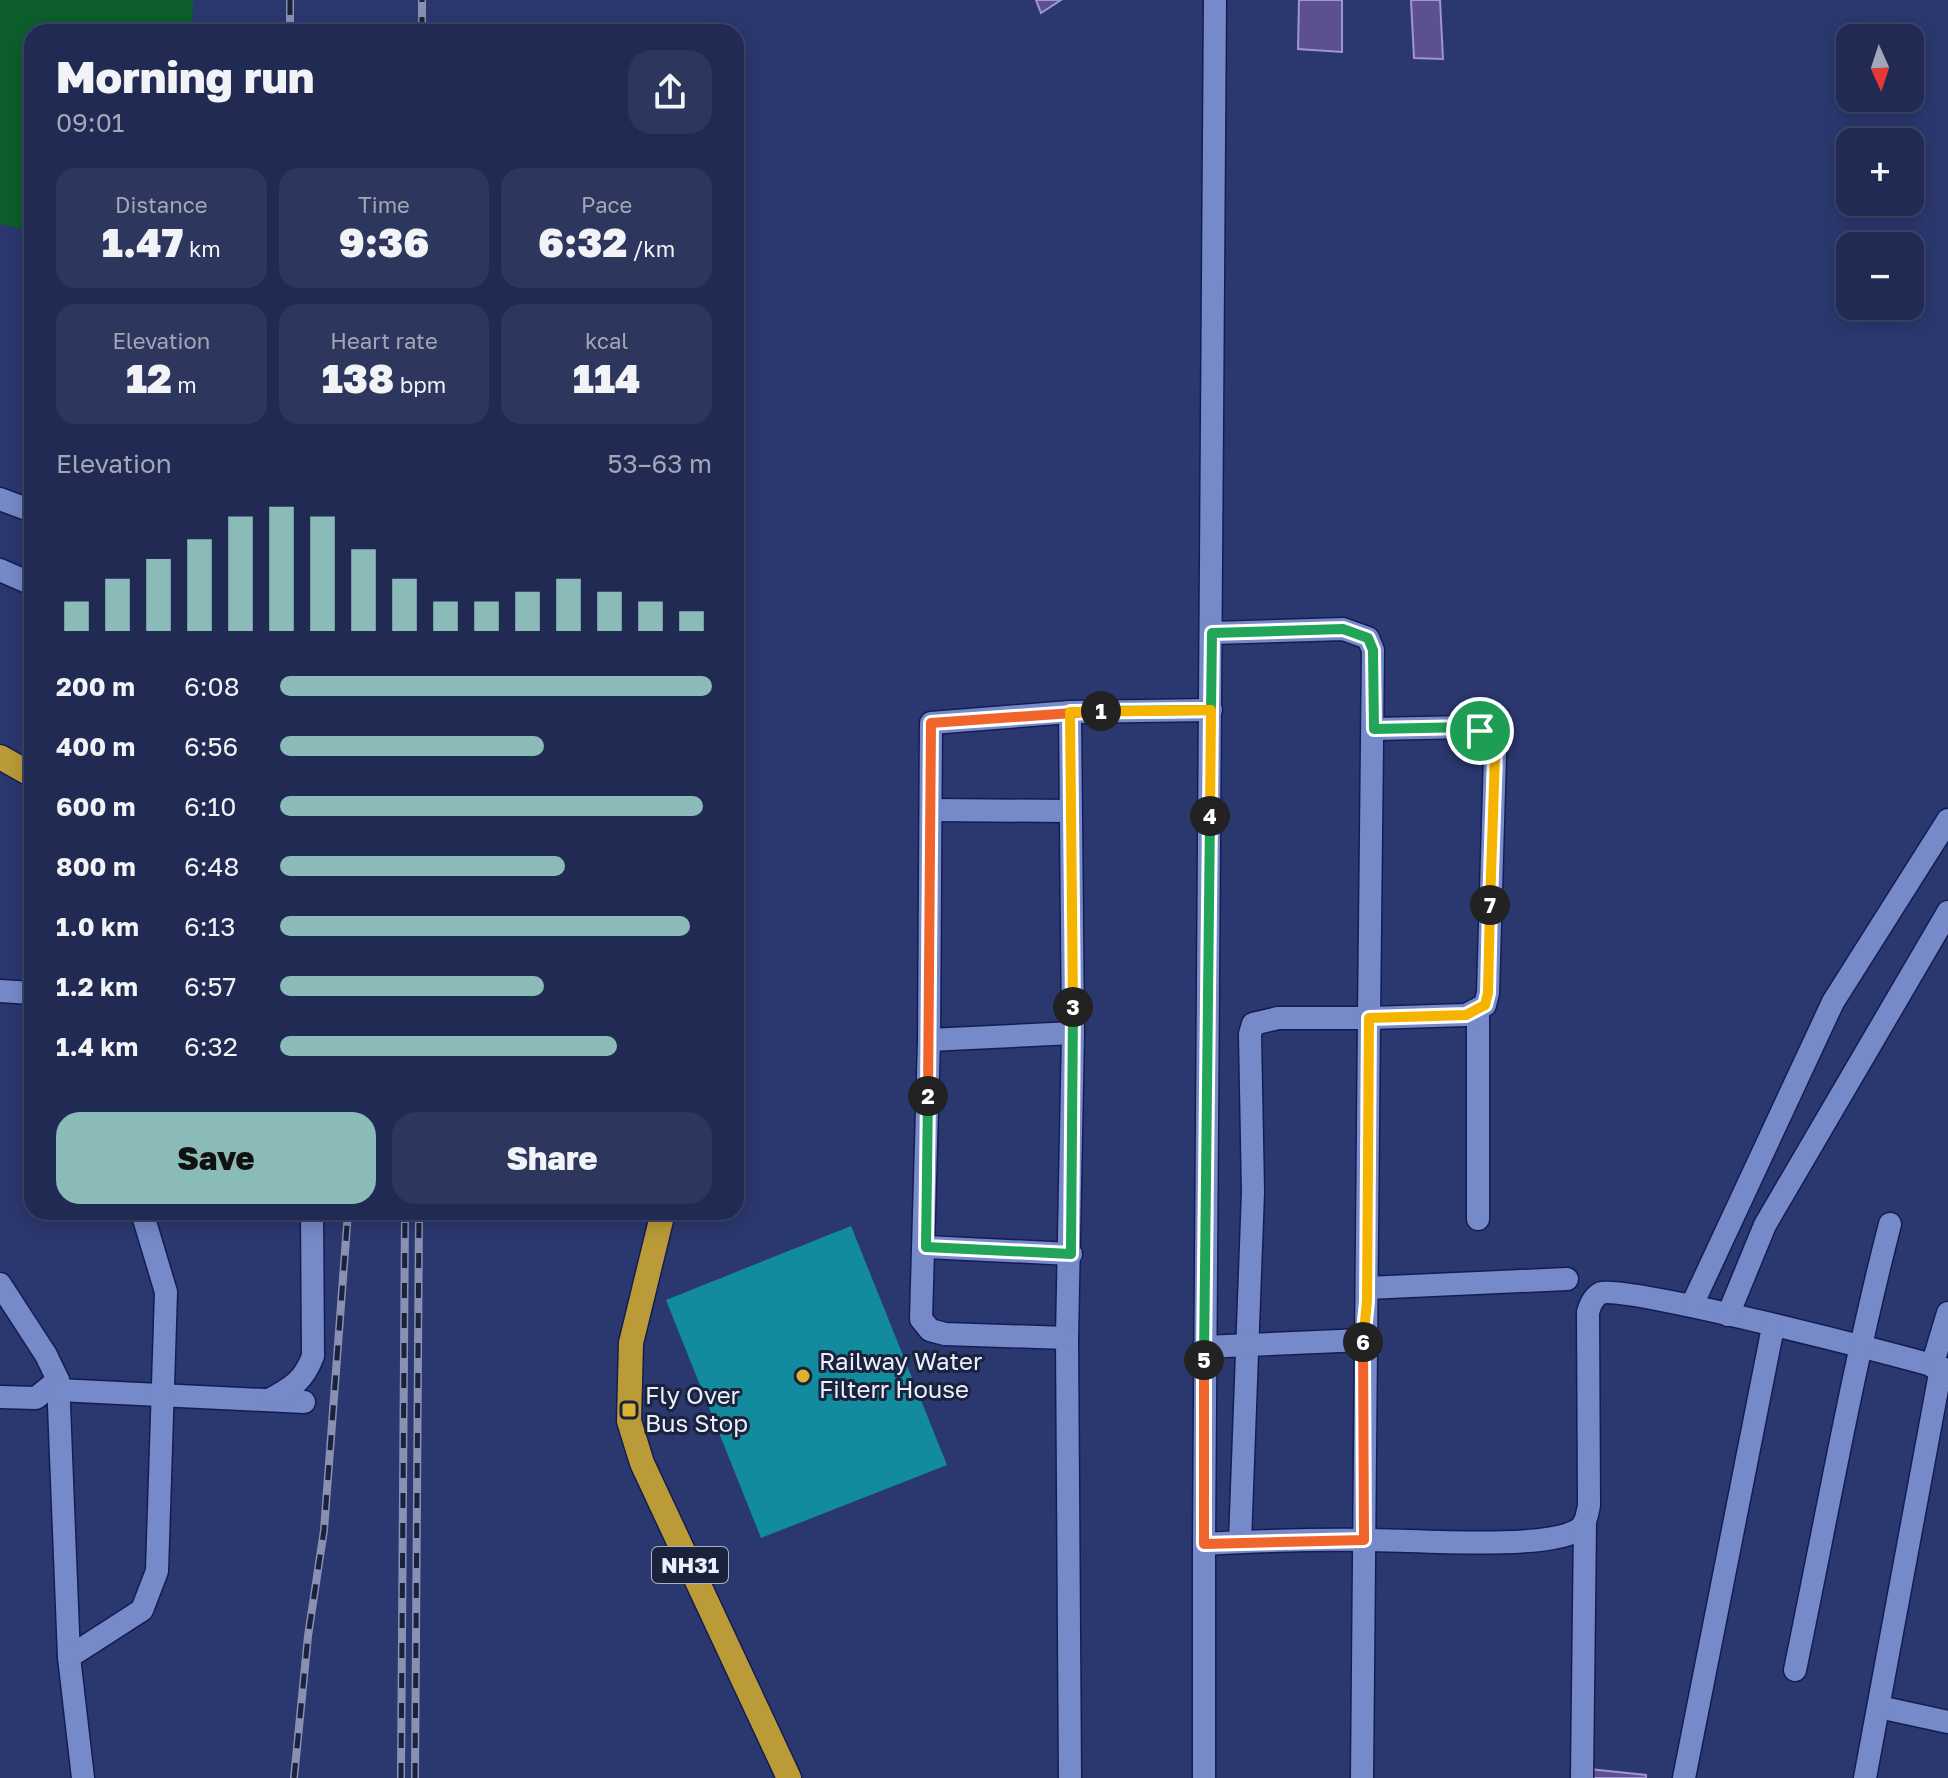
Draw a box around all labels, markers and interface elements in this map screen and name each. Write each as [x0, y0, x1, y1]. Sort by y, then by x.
north arrow [1836, 24, 1924, 112]
map controls [1836, 24, 1924, 320]
text: Morning run [56, 50, 314, 103]
button: share [628, 50, 712, 134]
text: 09:01 [56, 107, 124, 138]
button: + [1836, 128, 1924, 216]
text: Distance [115, 191, 208, 218]
text: Time [358, 191, 410, 218]
text: Pace [581, 191, 632, 218]
text: 1.47 [102, 218, 183, 266]
text: 9:36 [339, 218, 429, 266]
text: 6:32 [538, 218, 627, 266]
button: − [1836, 232, 1924, 320]
text: km [183, 235, 221, 262]
text: /km [627, 235, 675, 262]
text: Elevation [112, 327, 210, 354]
text: Heart rate [330, 327, 438, 354]
text: kcal [585, 327, 628, 354]
text: 12 [126, 354, 172, 402]
text: 138 [322, 354, 394, 402]
text: 114 [573, 354, 640, 402]
text: m [172, 371, 197, 398]
text: bpm [394, 371, 446, 398]
text: Elevation [56, 448, 172, 479]
text: 53–63 m [607, 448, 712, 479]
text: 200 m [56, 671, 135, 702]
text: 6:08 [184, 671, 240, 702]
pin: 1 [1081, 691, 1121, 731]
text: 1 [1095, 697, 1107, 724]
pin [1446, 697, 1514, 765]
icon: arrive [1458, 709, 1502, 753]
text: 400 m [56, 731, 135, 762]
text: 6:56 [184, 731, 238, 762]
text: 600 m [56, 791, 136, 822]
text: 6:10 [184, 791, 236, 822]
pin: 4 [1190, 796, 1230, 836]
text: 4 [1203, 802, 1217, 829]
text: 800 m [56, 851, 136, 882]
text: 6:48 [184, 851, 239, 882]
pin: 7 [1470, 885, 1510, 925]
text: 7 [1484, 891, 1496, 918]
text: 1.0 km [56, 911, 139, 942]
text: 6:13 [184, 911, 235, 942]
text: 1.2 km [56, 971, 138, 1002]
text: 6:57 [184, 971, 236, 1002]
pin: 3 [1053, 987, 1093, 1027]
text: 3 [1066, 993, 1080, 1020]
text: 1.4 km [56, 1031, 138, 1062]
text: 6:32 [184, 1031, 238, 1062]
pin: 2 [908, 1076, 948, 1116]
text: 2 [921, 1082, 935, 1109]
button: Save [56, 1112, 376, 1204]
button: Share [392, 1112, 712, 1204]
pin: 6 [1343, 1322, 1383, 1362]
text: 6 [1356, 1328, 1370, 1355]
pin: 5 [1184, 1340, 1224, 1380]
place label: Railway Water Filterr House [819, 1346, 982, 1403]
text: 5 [1197, 1346, 1211, 1373]
marker: Railway Water Filterr House [794, 1367, 812, 1385]
place label: Fly Over Bus Stop [645, 1380, 748, 1437]
marker: Fly Over Bus Stop [620, 1401, 638, 1419]
road number: NH31 [652, 1547, 728, 1583]

